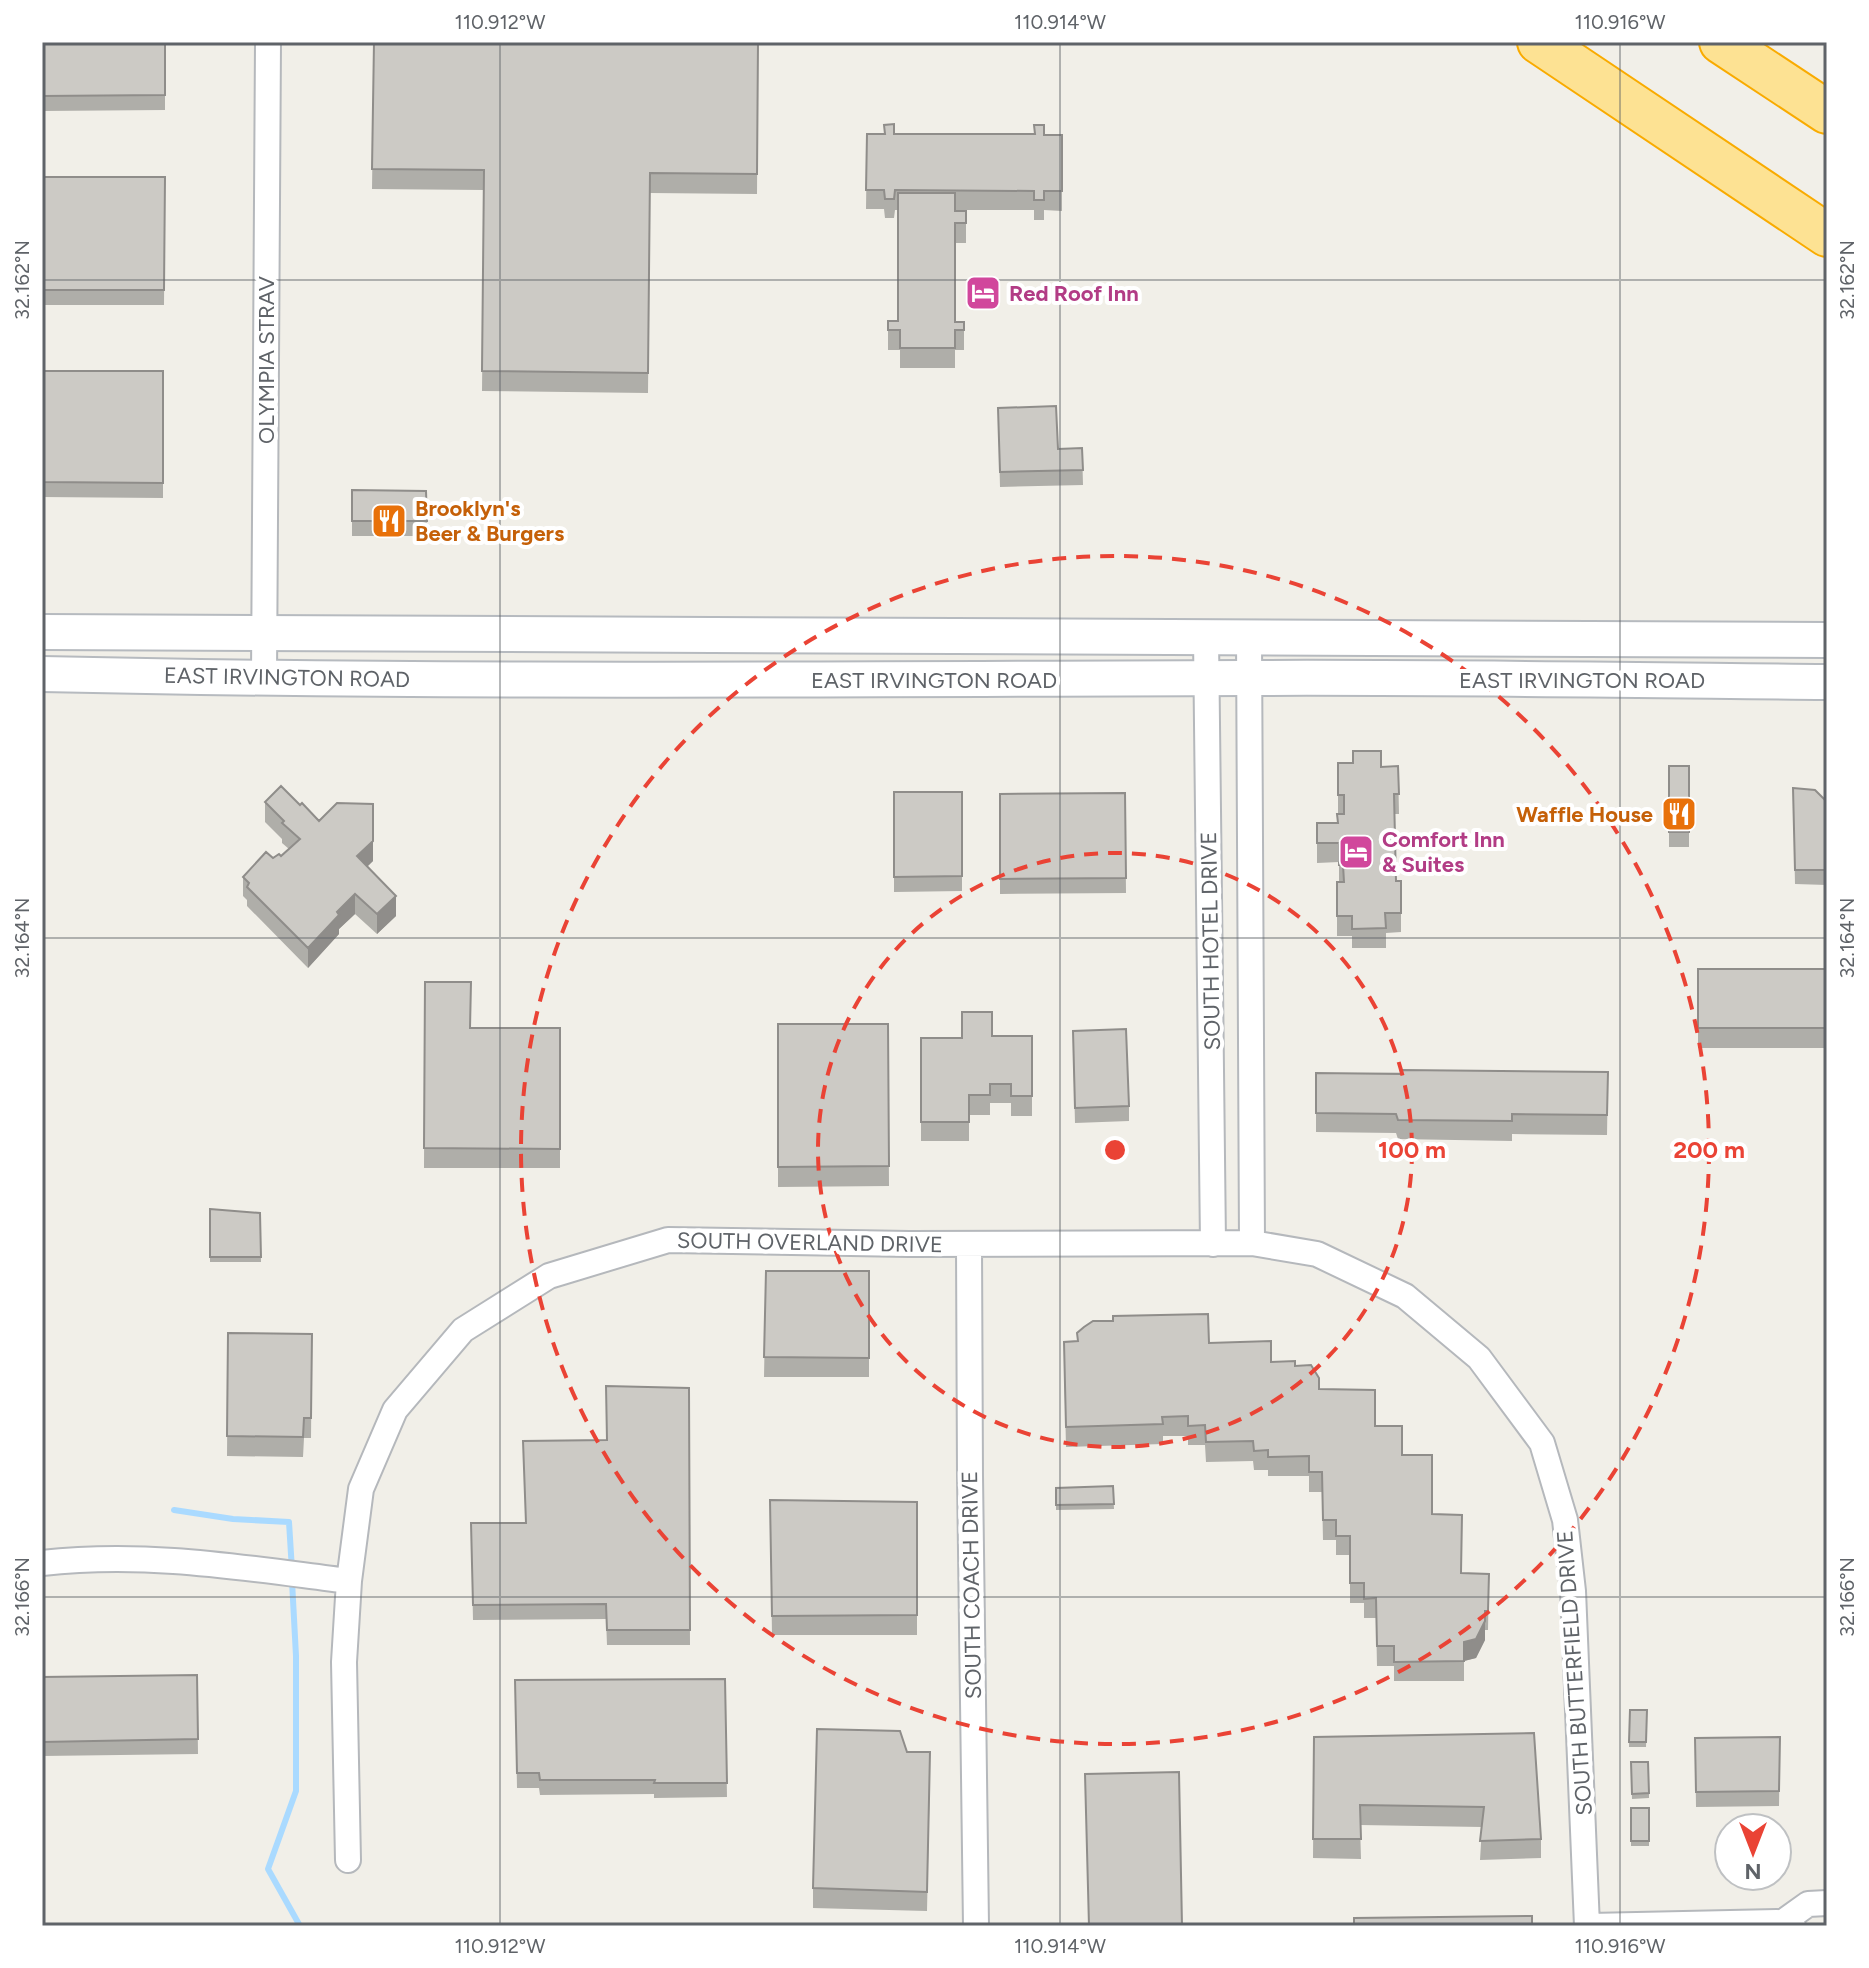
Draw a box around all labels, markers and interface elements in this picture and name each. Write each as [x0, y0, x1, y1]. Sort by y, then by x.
text: 110.912°W [455, 10, 545, 34]
text: 110.914°W [1014, 10, 1106, 34]
text: 110.916°W [1575, 10, 1665, 34]
text: 32.162°N [10, 240, 34, 320]
text: 32.162°N [1835, 240, 1859, 320]
hotel icon: Red Roof Inn [964, 274, 1002, 312]
street label: OLYMPIA STRAV [253, 275, 280, 444]
place label: Red Roof Inn [1009, 280, 1139, 307]
place label: Brooklyn's Beer & Burgers [415, 495, 564, 547]
restaurant icon: Brooklyn's Beer & Burgers [370, 502, 408, 540]
street label: EAST IRVINGTON ROAD [164, 662, 410, 693]
street label: EAST IRVINGTON ROAD [811, 667, 1057, 694]
street label: EAST IRVINGTON ROAD [1459, 667, 1705, 694]
restaurant icon: Waffle House [1660, 795, 1698, 833]
place label: Waffle House [1516, 801, 1653, 828]
place label: Comfort Inn & Suites [1382, 826, 1505, 878]
street label: SOUTH HOTEL DRIVE [1195, 831, 1226, 1051]
hotel icon: Comfort Inn & Suites [1337, 833, 1375, 871]
text: 32.164°N [10, 897, 34, 979]
text: 32.164°N [1835, 897, 1859, 979]
text: 100 m [1378, 1135, 1446, 1164]
text: 200 m [1673, 1135, 1745, 1164]
centre of rings [1101, 1136, 1129, 1164]
street label: SOUTH OVERLAND DRIVE [677, 1227, 943, 1258]
street label: SOUTH COACH DRIVE [956, 1471, 987, 1699]
street label: SOUTH BUTTERFIELD DRIVE [1551, 1529, 1598, 1817]
text: 32.166°N [10, 1557, 34, 1637]
text: 32.166°N [1835, 1557, 1859, 1637]
north arrow [1713, 1812, 1793, 1892]
text: N [1744, 1858, 1762, 1885]
text: 110.912°W [455, 1934, 545, 1958]
text: 110.914°W [1014, 1934, 1106, 1958]
text: 110.916°W [1575, 1934, 1665, 1958]

